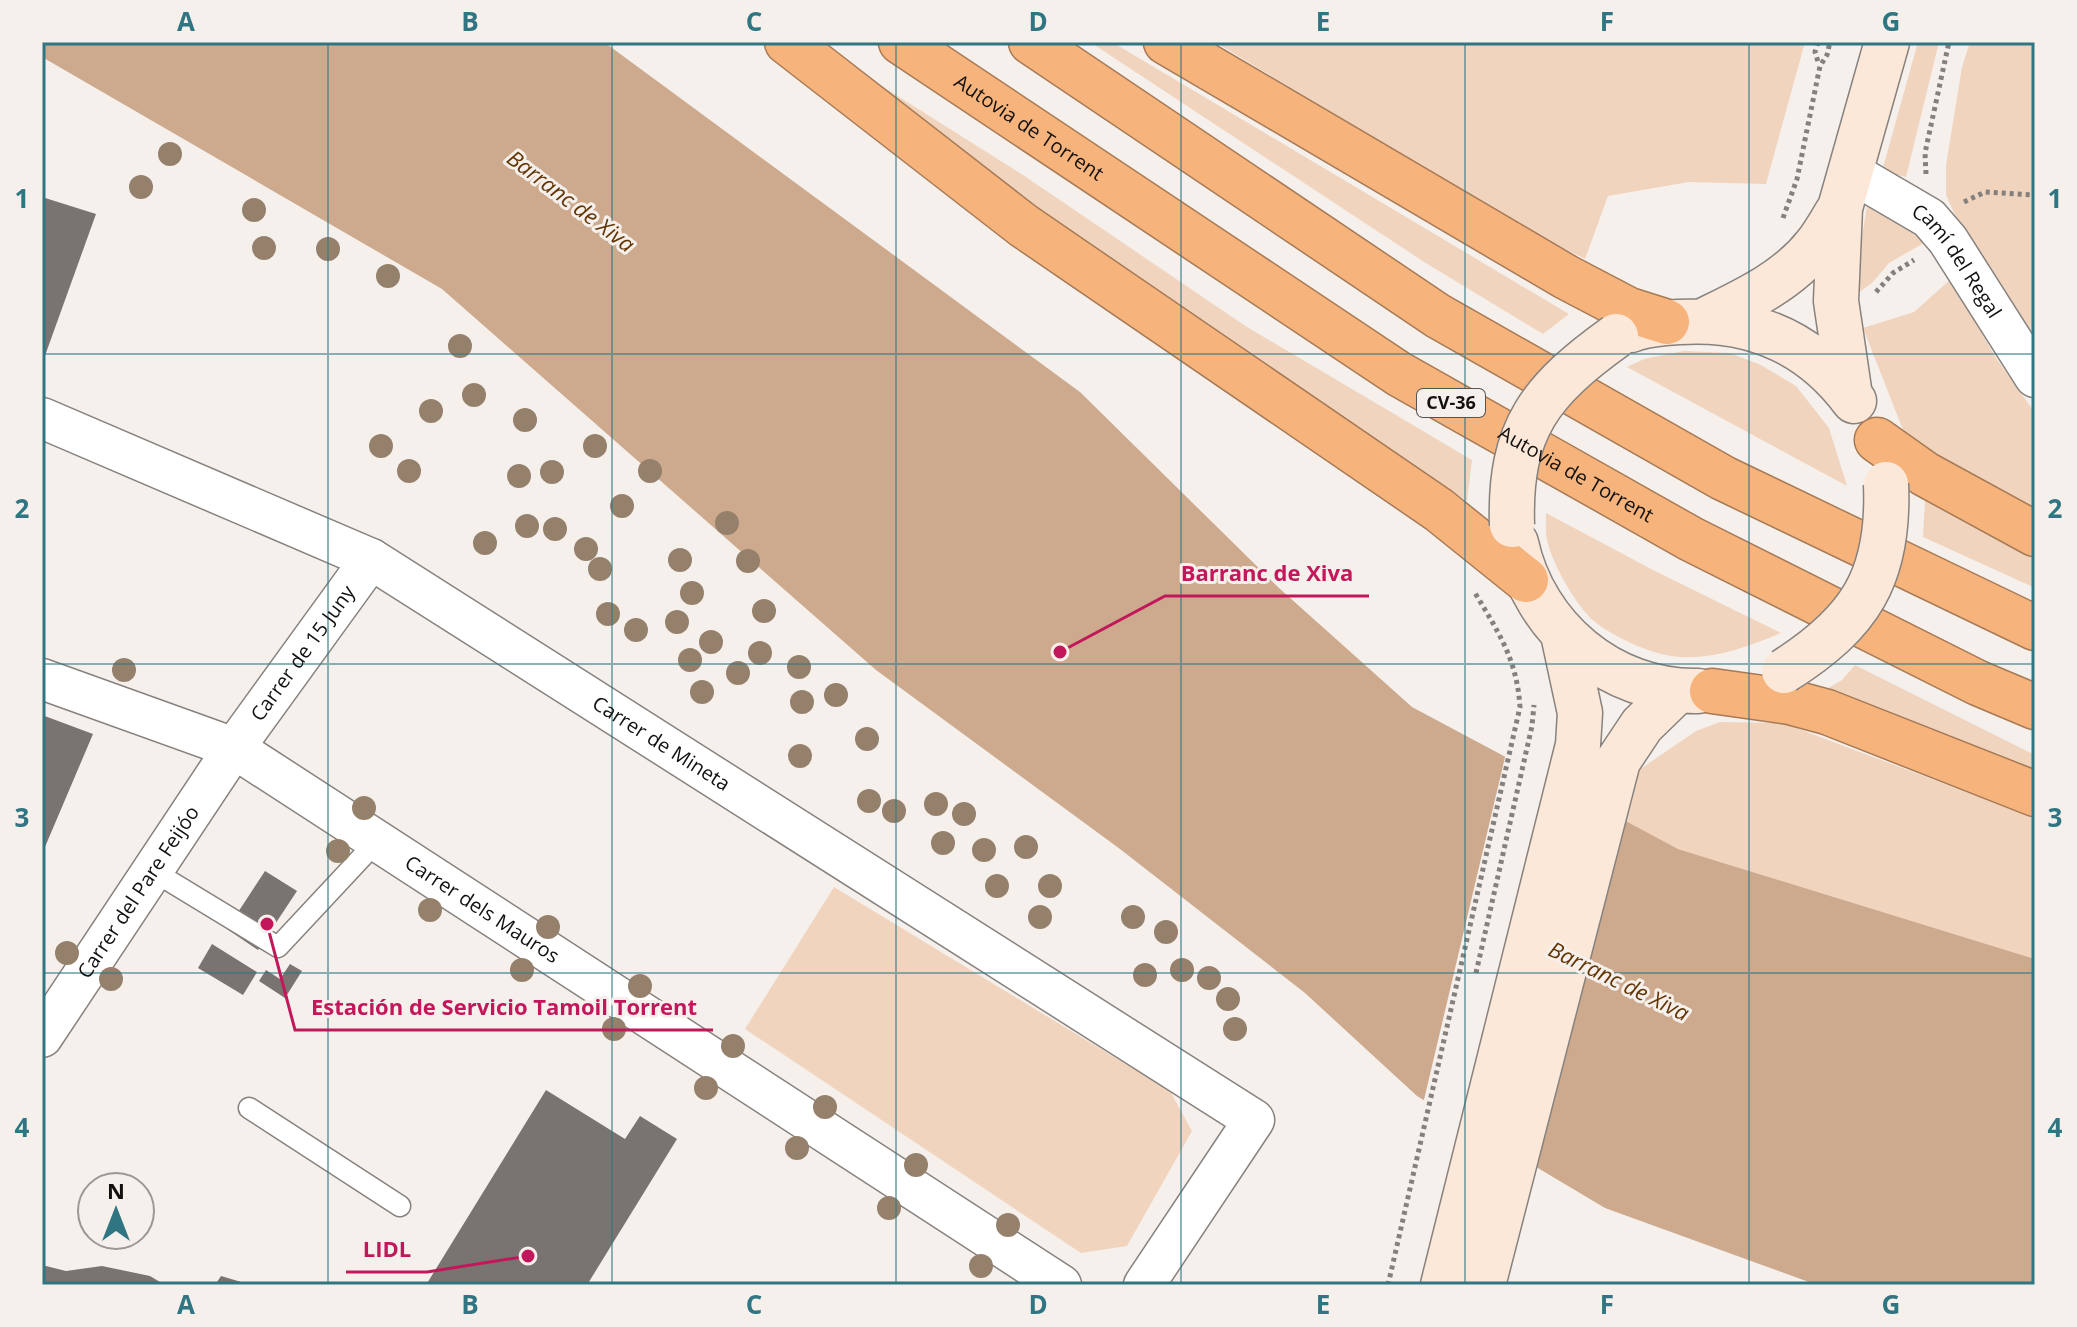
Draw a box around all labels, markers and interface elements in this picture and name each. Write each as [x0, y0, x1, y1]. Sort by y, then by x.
text: A [177, 3, 195, 39]
text: B [461, 3, 479, 39]
text: C [746, 3, 762, 39]
text: D [1028, 3, 1048, 39]
text: E [1316, 3, 1330, 39]
text: F [1600, 3, 1614, 39]
text: G [1882, 3, 1900, 39]
street label: Autovia de Torrent [949, 67, 1109, 187]
water label: Barranc de Xiva [502, 142, 642, 258]
text: 1 [15, 180, 29, 216]
text: 1 [2048, 180, 2062, 216]
street label: Camí del Regal [1907, 197, 2008, 323]
road number: CV-36 [1417, 389, 1485, 417]
street label: Autovia de Torrent [1494, 419, 1659, 528]
text: 2 [15, 490, 30, 526]
text: 2 [2048, 490, 2063, 526]
callout: Barranc de Xiva [1165, 550, 1369, 596]
text: Barranc de Xiva [1181, 557, 1353, 587]
street label: Carrer de 15 Juny [244, 579, 361, 726]
street label: Carrer de Mineta [588, 689, 736, 797]
text: 3 [15, 799, 29, 835]
text: 3 [2048, 799, 2062, 835]
street label: Carrer del Pare Feijóo [71, 800, 205, 983]
street label: Carrer dels Mauros [400, 849, 565, 969]
water label: Barranc de Xiva [1544, 933, 1695, 1027]
callout: Estación de Servicio Tamoil Torrent [295, 984, 713, 1030]
text: Estación de Servicio Tamoil Torrent [311, 991, 697, 1021]
text: 4 [15, 1109, 30, 1145]
text: 4 [2048, 1109, 2063, 1145]
north arrow [76, 1171, 156, 1251]
text: N [107, 1175, 125, 1205]
callout: LIDL [346, 1226, 427, 1272]
text: LIDL [363, 1233, 411, 1263]
text: A [177, 1286, 195, 1322]
text: B [461, 1286, 479, 1322]
text: C [746, 1286, 762, 1322]
text: D [1028, 1286, 1048, 1322]
text: E [1316, 1286, 1330, 1322]
text: F [1600, 1286, 1614, 1322]
text: G [1882, 1286, 1900, 1322]

